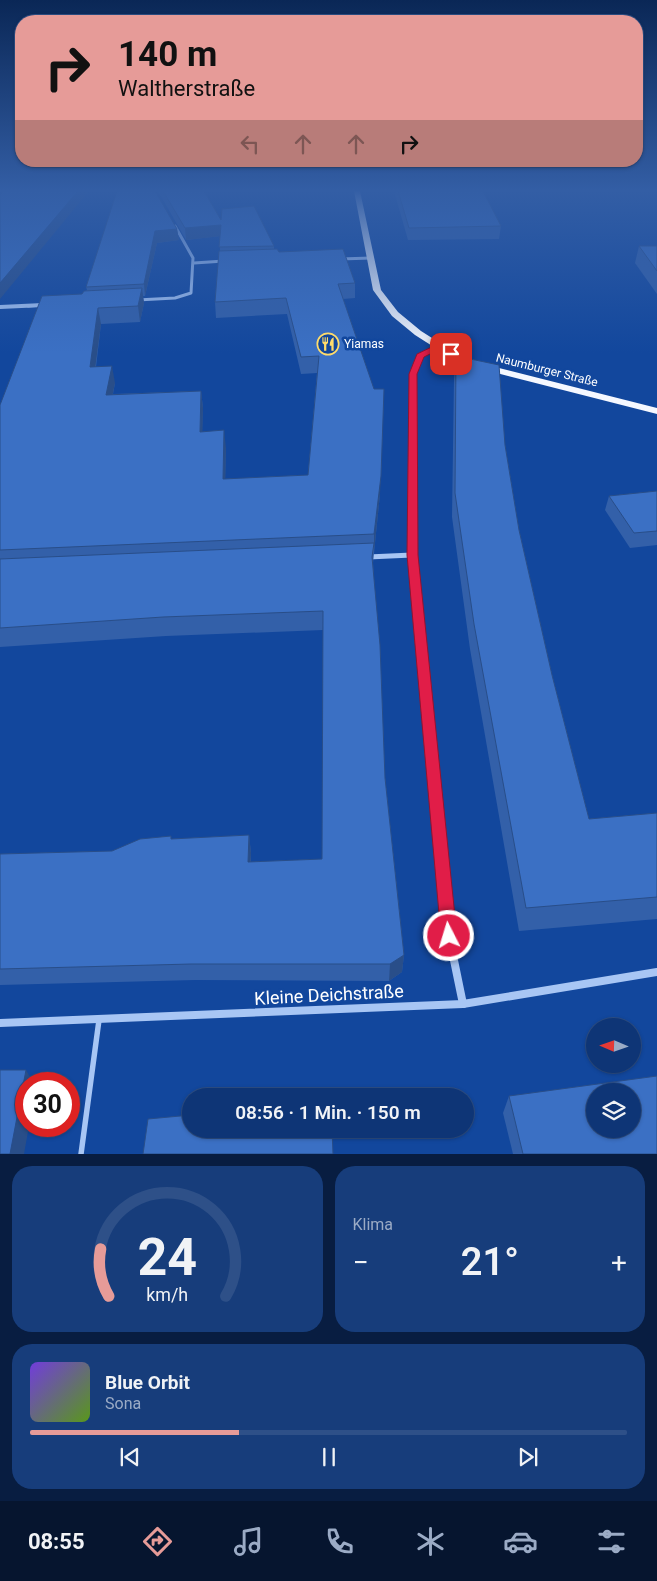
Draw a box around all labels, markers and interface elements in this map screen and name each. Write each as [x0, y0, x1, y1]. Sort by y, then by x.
text: 140 m [118, 34, 217, 75]
icon: right [35, 35, 100, 100]
text: Waltherstraße [118, 76, 255, 101]
icon: left [236, 130, 264, 158]
icon: ahead [289, 130, 317, 158]
icon: ahead [342, 130, 370, 158]
icon: right [395, 130, 423, 158]
restaurant icon: Yiamas [316, 332, 340, 356]
pin [430, 333, 472, 375]
place label: Yiamas [344, 337, 384, 351]
icon: arrive [437, 340, 465, 368]
street label: Naumburger Straße [495, 351, 599, 389]
position arrow [422, 909, 474, 961]
street label: Kleine Deichstraße [254, 980, 404, 1009]
north arrow [586, 1018, 641, 1072]
map controls [586, 1018, 641, 1138]
speed limit sign: 30 [15, 1072, 80, 1137]
button: layers [586, 1083, 641, 1138]
text: 08:56 · 1 Min. · 150 m [235, 1101, 421, 1124]
text: Klima [353, 1215, 393, 1234]
text: 24 [137, 1227, 197, 1288]
text: 21° [461, 1240, 519, 1284]
text: − [353, 1246, 369, 1279]
text: + [611, 1246, 627, 1279]
text: km/h [146, 1284, 188, 1305]
text: Blue Orbit [105, 1371, 190, 1394]
text: Sona [105, 1394, 141, 1413]
icon: previous [116, 1443, 144, 1471]
icon: pause [315, 1443, 343, 1471]
icon: next [514, 1443, 542, 1471]
icon: directions [140, 1524, 175, 1559]
icon: music [231, 1524, 266, 1559]
icon: phone [322, 1524, 357, 1559]
icon: climate [413, 1524, 448, 1559]
icon: car [503, 1524, 538, 1559]
icon: filters [594, 1524, 629, 1559]
text: 08:55 [28, 1529, 85, 1554]

